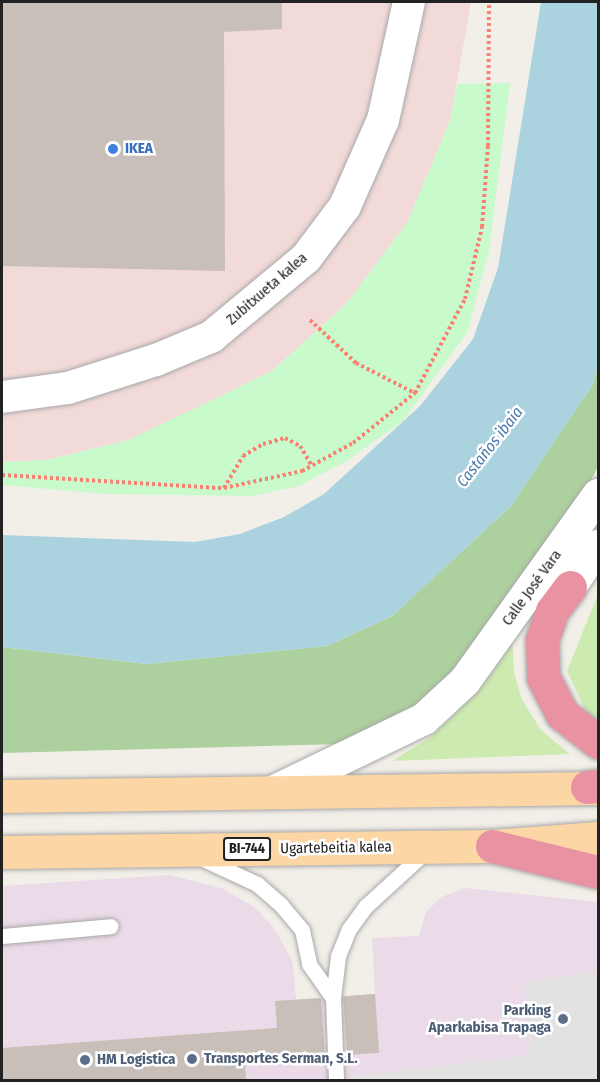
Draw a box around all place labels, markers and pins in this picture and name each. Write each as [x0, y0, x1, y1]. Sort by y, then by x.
place label: IKEA [125, 140, 153, 158]
marker: IKEA [106, 142, 120, 156]
place label: Parking Aparkabisa Trapaga [429, 1001, 551, 1036]
marker: Parking Aparkabisa Trapaga [556, 1012, 570, 1026]
place label: Transportes Serman, S.L. [204, 1050, 358, 1068]
place label: HM Logistica [97, 1051, 176, 1069]
marker: Transportes Serman, S.L. [185, 1052, 199, 1066]
marker: HM Logistica [78, 1053, 92, 1067]

